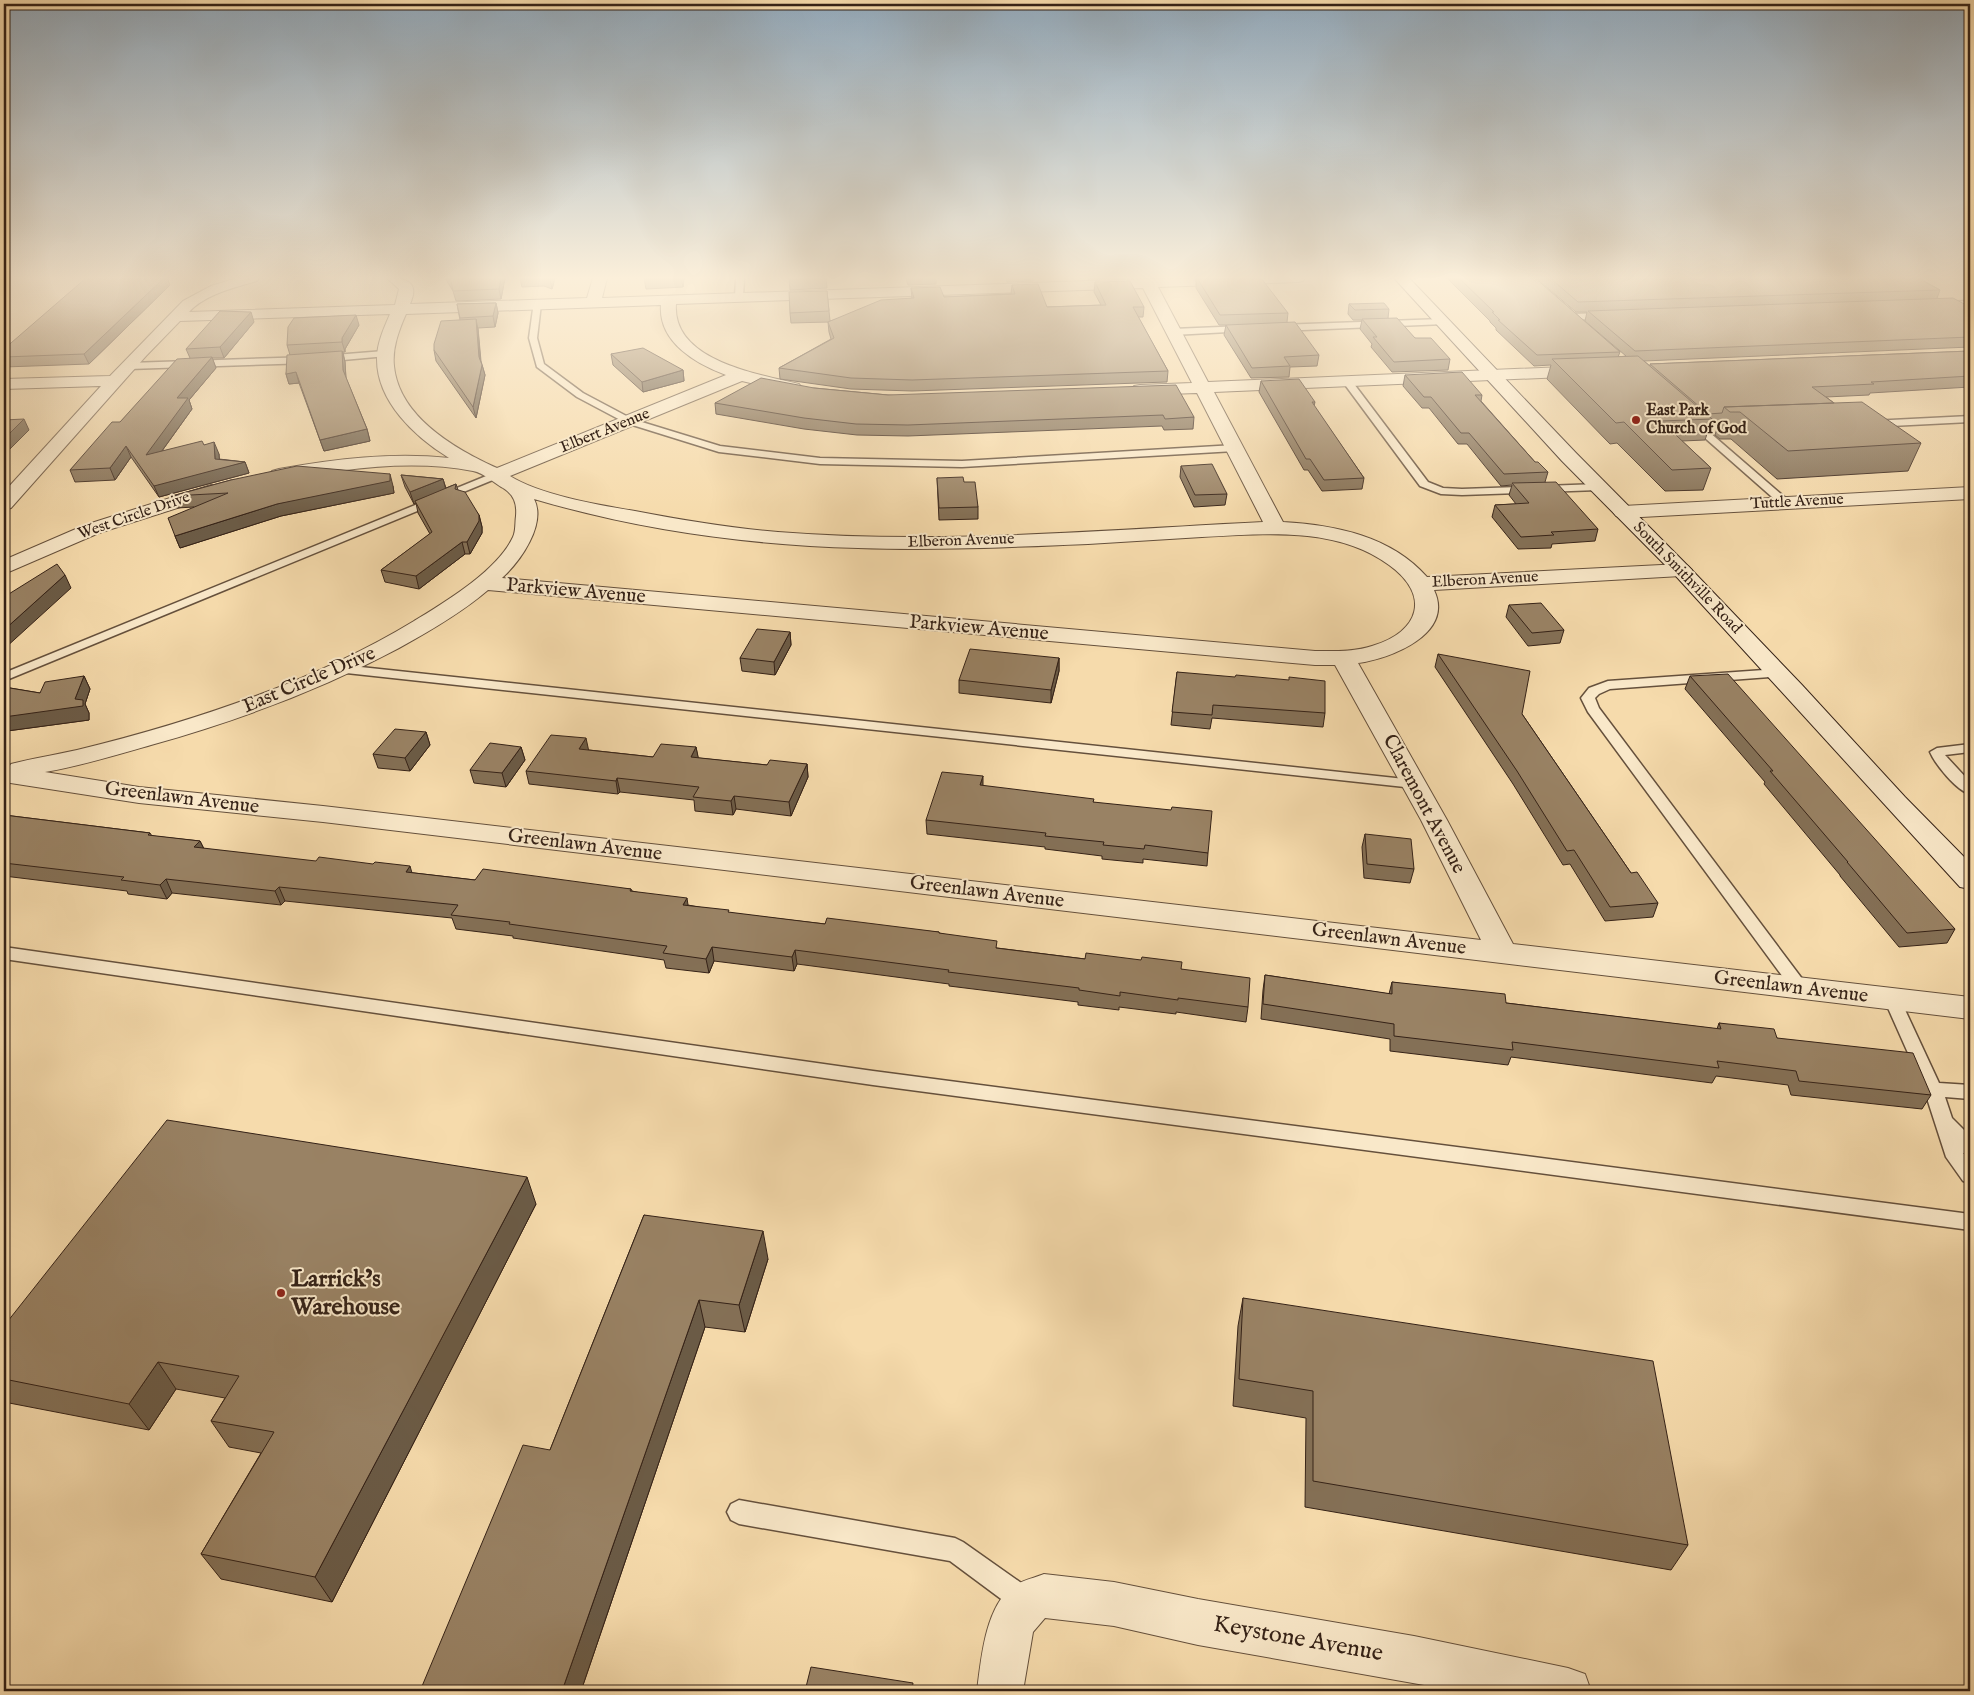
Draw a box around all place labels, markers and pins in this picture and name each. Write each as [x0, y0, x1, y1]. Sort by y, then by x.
place label: East Park Church of God [1646, 401, 1747, 439]
marker: East Park Church of God [1630, 414, 1642, 426]
place label: Larrick’s Warehouse [290, 1264, 400, 1323]
marker: Larrick’s Warehouse [275, 1287, 287, 1299]

